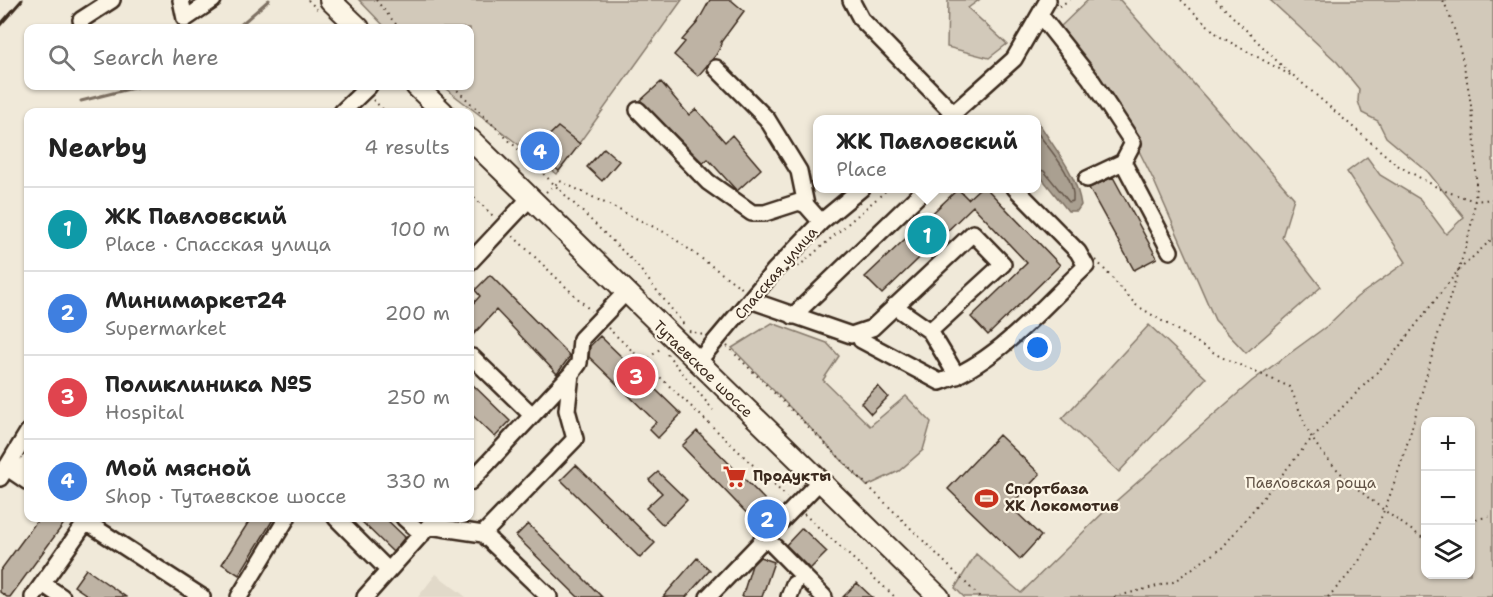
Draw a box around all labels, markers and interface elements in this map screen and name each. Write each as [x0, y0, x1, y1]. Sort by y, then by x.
search box [24, 24, 474, 90]
icon: search [45, 41, 78, 74]
text: Search here [93, 43, 219, 72]
popup [813, 115, 1041, 193]
text: ЖК Павловский [836, 127, 1018, 156]
pin: 4 [520, 128, 560, 174]
text: Nearby [48, 130, 147, 165]
text: 4 results [364, 134, 450, 160]
text: Place [836, 156, 887, 182]
text: ЖК Павловский [105, 202, 287, 231]
pin: 1 [908, 212, 946, 258]
text: 1 [63, 216, 72, 242]
text: 100 m [390, 216, 450, 242]
street label: Спасская улица [730, 222, 822, 324]
text: Place · Спасская улица [105, 231, 331, 257]
text: Минимаркет24 [105, 286, 287, 315]
text: 2 [61, 300, 75, 326]
text: 200 m [385, 300, 450, 326]
text: Supermarket [105, 315, 227, 341]
street label: Тутаевское шоссе [649, 316, 757, 422]
your location [1023, 333, 1052, 362]
pin: 3 [616, 354, 656, 398]
text: Поликлиника №5 [105, 370, 312, 399]
text: 3 [61, 384, 75, 410]
text: 250 m [386, 384, 450, 410]
text: Hospital [105, 399, 184, 425]
map controls [1421, 417, 1475, 579]
button: + [1421, 417, 1475, 471]
text: Мой мясной [105, 454, 251, 483]
supermarket icon: Продукты [722, 463, 748, 489]
place label: Продукты [753, 466, 831, 486]
text: 4 [61, 468, 75, 494]
text: 330 m [386, 468, 450, 494]
button: − [1421, 471, 1475, 525]
park label: Павловская роща [1246, 473, 1377, 493]
place label: Спортбаза ХК Локомотив [1005, 479, 1119, 516]
text: Shop · Тутаевское шоссе [105, 483, 347, 509]
sports icon: Спортбаза ХК Локомотив [974, 485, 1000, 511]
pin: 2 [748, 496, 786, 542]
button: layers [1421, 525, 1475, 579]

